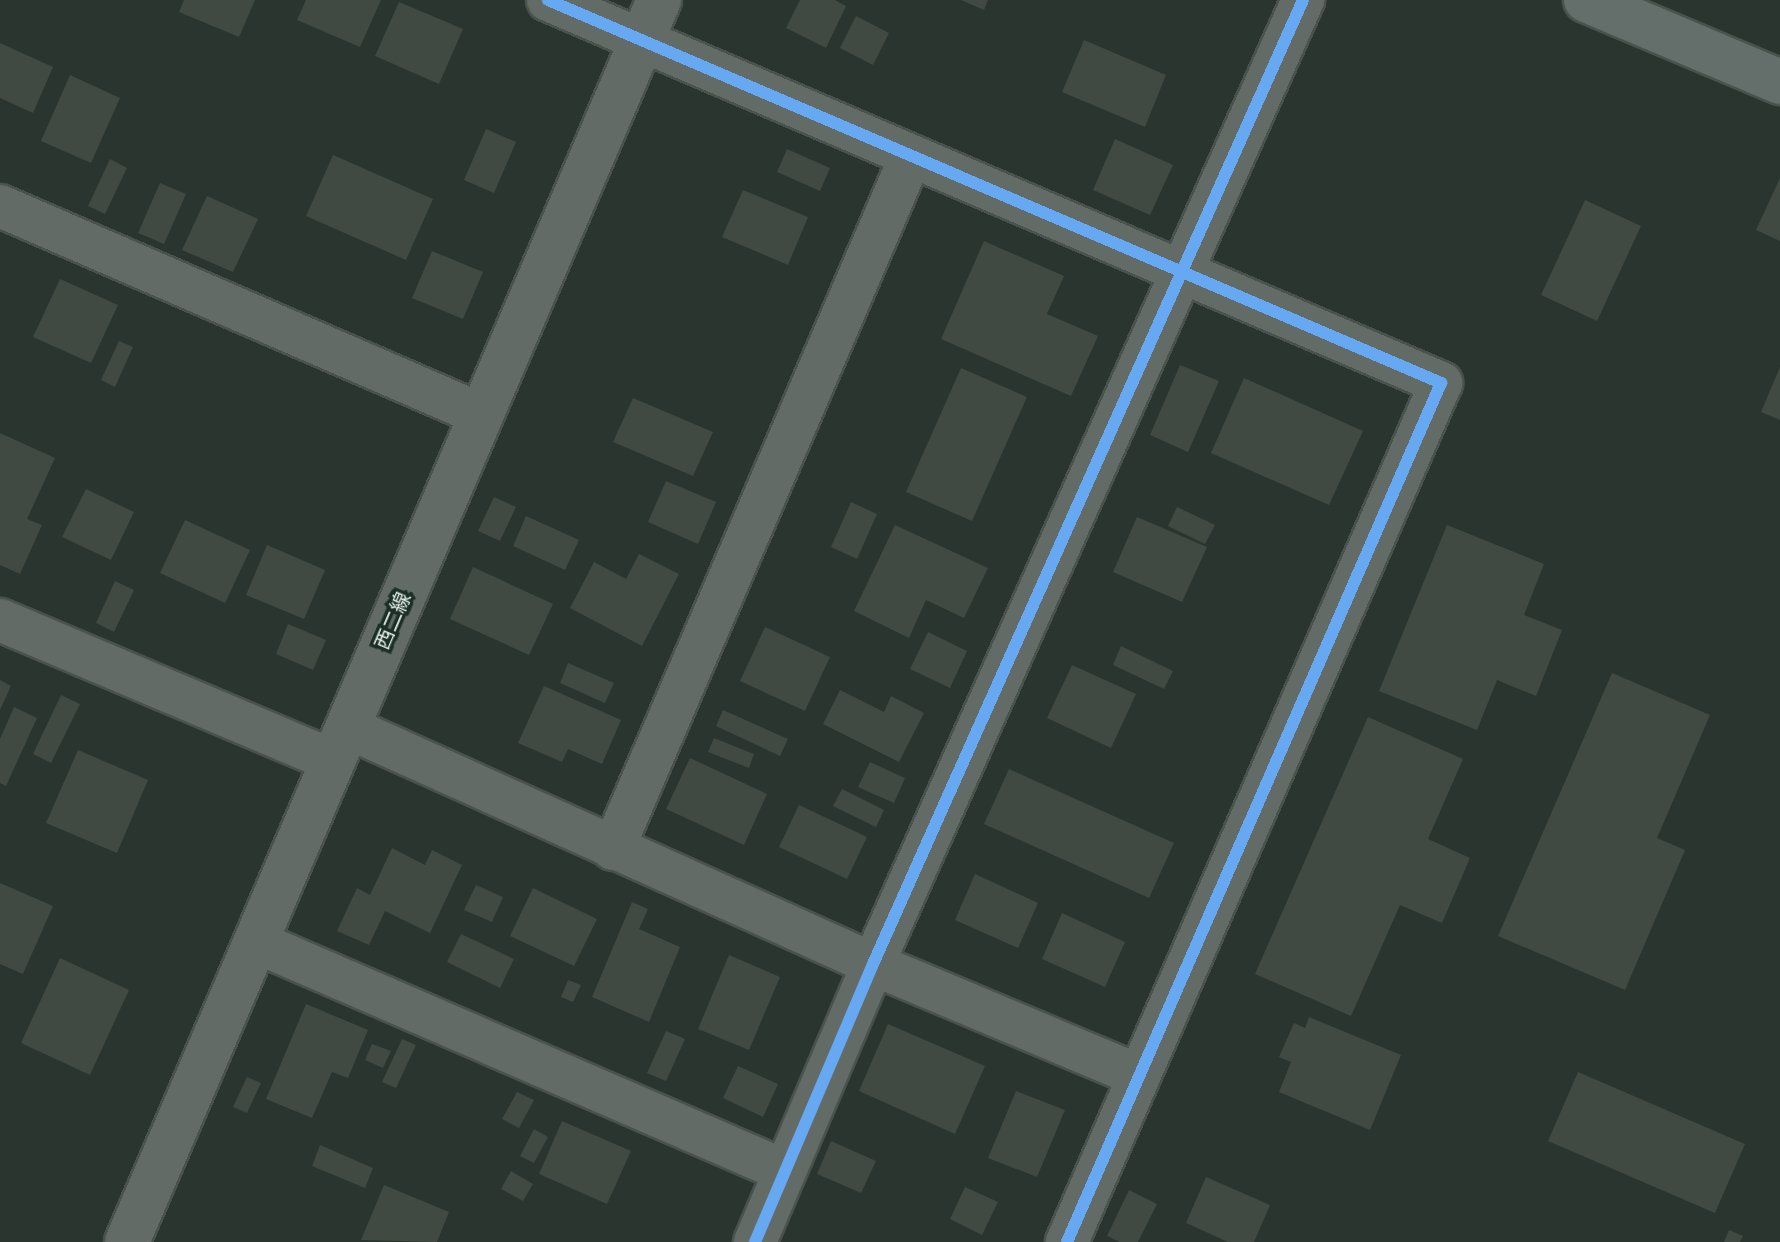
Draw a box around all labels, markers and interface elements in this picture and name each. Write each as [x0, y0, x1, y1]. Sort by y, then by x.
street label: 西二線 [370, 589, 416, 653]

